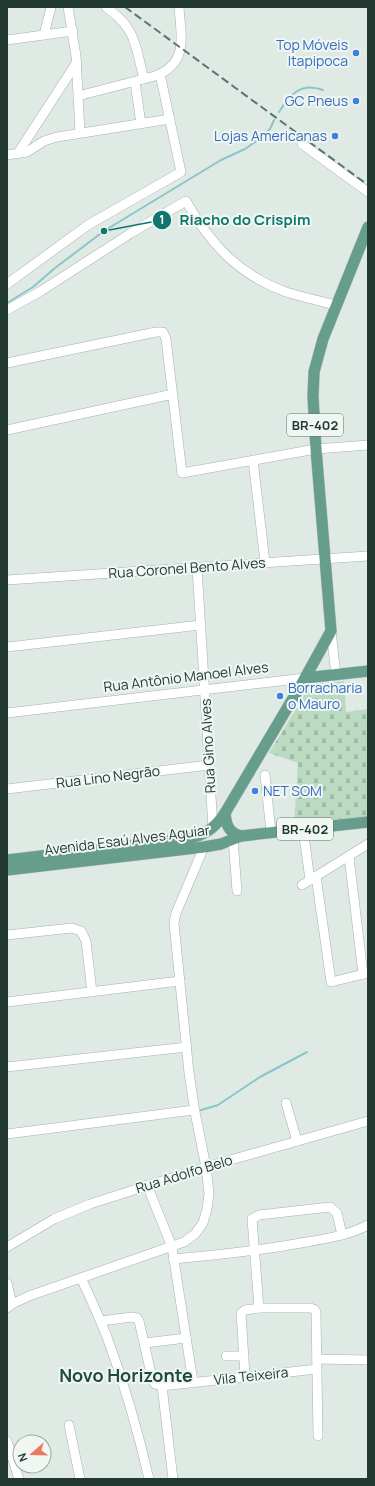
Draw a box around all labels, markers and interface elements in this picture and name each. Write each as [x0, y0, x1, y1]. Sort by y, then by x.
place label: Top Móveis Itapipoca [276, 35, 348, 70]
marker: Top Móveis Itapipoca [351, 48, 361, 58]
place label: GC Pneus [285, 91, 348, 110]
marker: GC Pneus [351, 96, 361, 106]
place label: Lojas Americanas [214, 126, 327, 145]
marker: Lojas Americanas [330, 131, 340, 141]
callout: Riacho do Crispim [152, 206, 319, 233]
text: Riacho do Crispim [180, 209, 310, 230]
text: 1 [159, 211, 165, 228]
road number: BR-402 [287, 414, 343, 436]
street label: Rua Coronel Bento Alves [108, 553, 266, 582]
street label: Rua Antônio Manoel Alves [102, 657, 269, 696]
place label: Borracharia o Mauro [288, 678, 362, 713]
marker: Borracharia o Mauro [275, 691, 285, 701]
street label: Rua Gino Alves [196, 698, 219, 794]
street label: Rua Lino Negrão [55, 761, 161, 792]
place label: NET SOM [263, 781, 322, 800]
marker: NET SOM [250, 786, 260, 796]
road number: BR-402 [277, 818, 333, 840]
street label: Avenida Esaú Alves Aguiar [43, 820, 211, 859]
street label: Rua Adolfo Belo [133, 1150, 235, 1197]
street label: Vila Teixeira [213, 1362, 289, 1389]
district label: Novo Horizonte [59, 1363, 193, 1387]
north arrow [12, 1434, 52, 1474]
text: N [14, 1451, 31, 1464]

